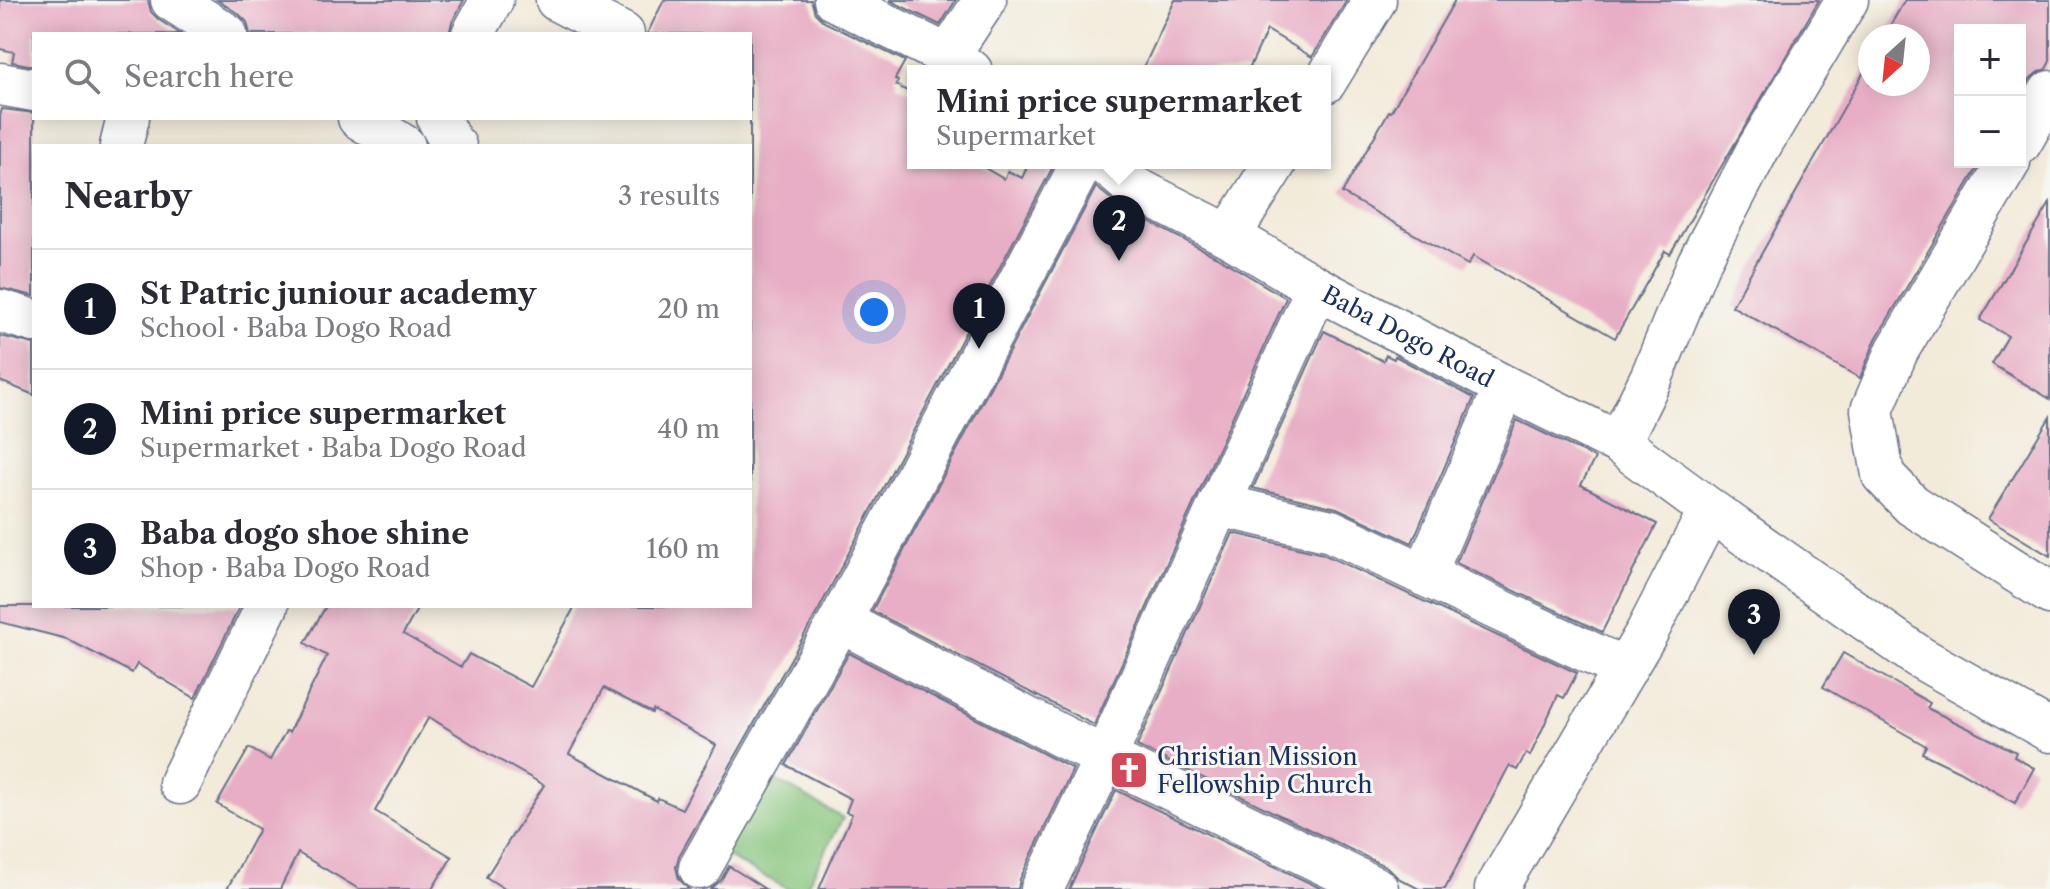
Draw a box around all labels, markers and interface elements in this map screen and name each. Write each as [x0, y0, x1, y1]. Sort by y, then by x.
north arrow [1858, 24, 1930, 96]
map controls [1954, 24, 2026, 168]
button: + [1954, 24, 2026, 96]
search box [32, 32, 752, 120]
icon: search [60, 54, 104, 98]
text: Search here [124, 58, 294, 95]
popup [907, 65, 1331, 169]
text: Mini price supermarket [936, 83, 1302, 120]
button: − [1954, 96, 2026, 168]
text: Supermarket [936, 120, 1096, 152]
text: Nearby [64, 175, 192, 217]
text: 3 results [618, 180, 720, 212]
pin: 2 [1093, 195, 1145, 261]
text: St Patric juniour academy [140, 275, 536, 312]
street label: Baba Dogo Road [1317, 279, 1499, 393]
pin: 1 [953, 283, 1005, 349]
your location [854, 292, 894, 332]
text: 1 [84, 293, 96, 325]
text: 20 m [657, 293, 720, 325]
text: School · Baba Dogo Road [140, 312, 452, 344]
text: Mini price supermarket [140, 395, 506, 432]
text: 2 [82, 413, 98, 445]
text: 40 m [657, 413, 720, 445]
text: Supermarket · Baba Dogo Road [140, 432, 527, 464]
text: Baba dogo shoe shine [140, 515, 469, 552]
text: 3 [83, 533, 97, 565]
text: 160 m [646, 533, 720, 565]
text: Shop · Baba Dogo Road [140, 552, 431, 584]
pin: 3 [1728, 589, 1780, 655]
place label: Christian Mission Fellowship Church [1157, 742, 1372, 799]
church icon: Christian Mission Fellowship Church [1108, 749, 1150, 791]

